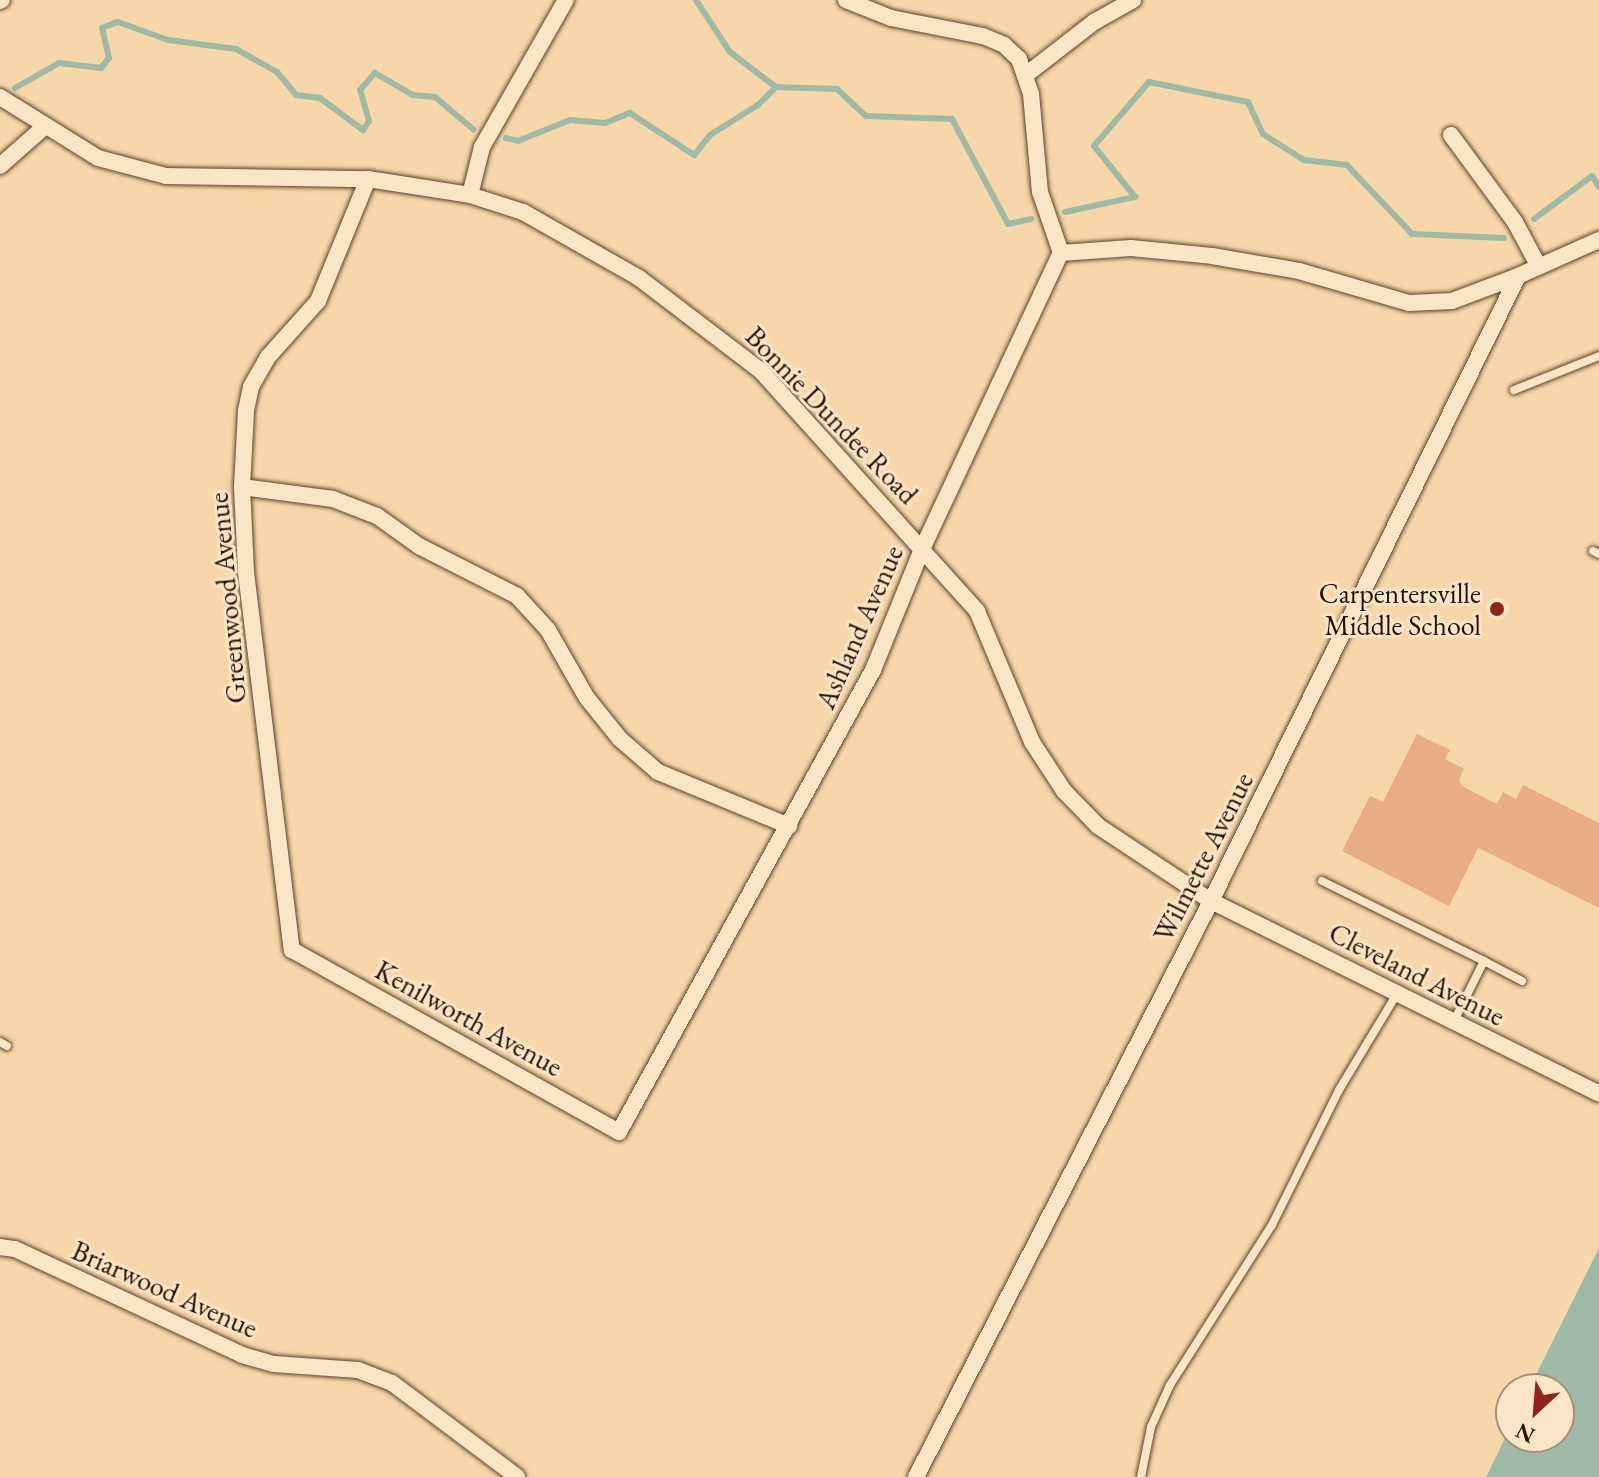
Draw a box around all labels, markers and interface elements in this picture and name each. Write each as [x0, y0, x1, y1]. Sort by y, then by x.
street label: Bonnie Dundee Road [739, 319, 925, 511]
street label: Greenwood Avenue [201, 491, 253, 705]
street label: Ashland Avenue [808, 540, 910, 714]
place label: Carpentersville Middle School [1319, 576, 1481, 642]
marker: Carpentersville Middle School [1488, 600, 1506, 618]
street label: Wilmette Avenue [1146, 767, 1260, 947]
street label: Cleveland Avenue [1323, 915, 1511, 1033]
street label: Kenilworth Avenue [369, 953, 569, 1083]
street label: Briarwood Avenue [67, 1233, 263, 1345]
north arrow [1495, 1373, 1575, 1453]
text: N [1511, 1416, 1539, 1450]

